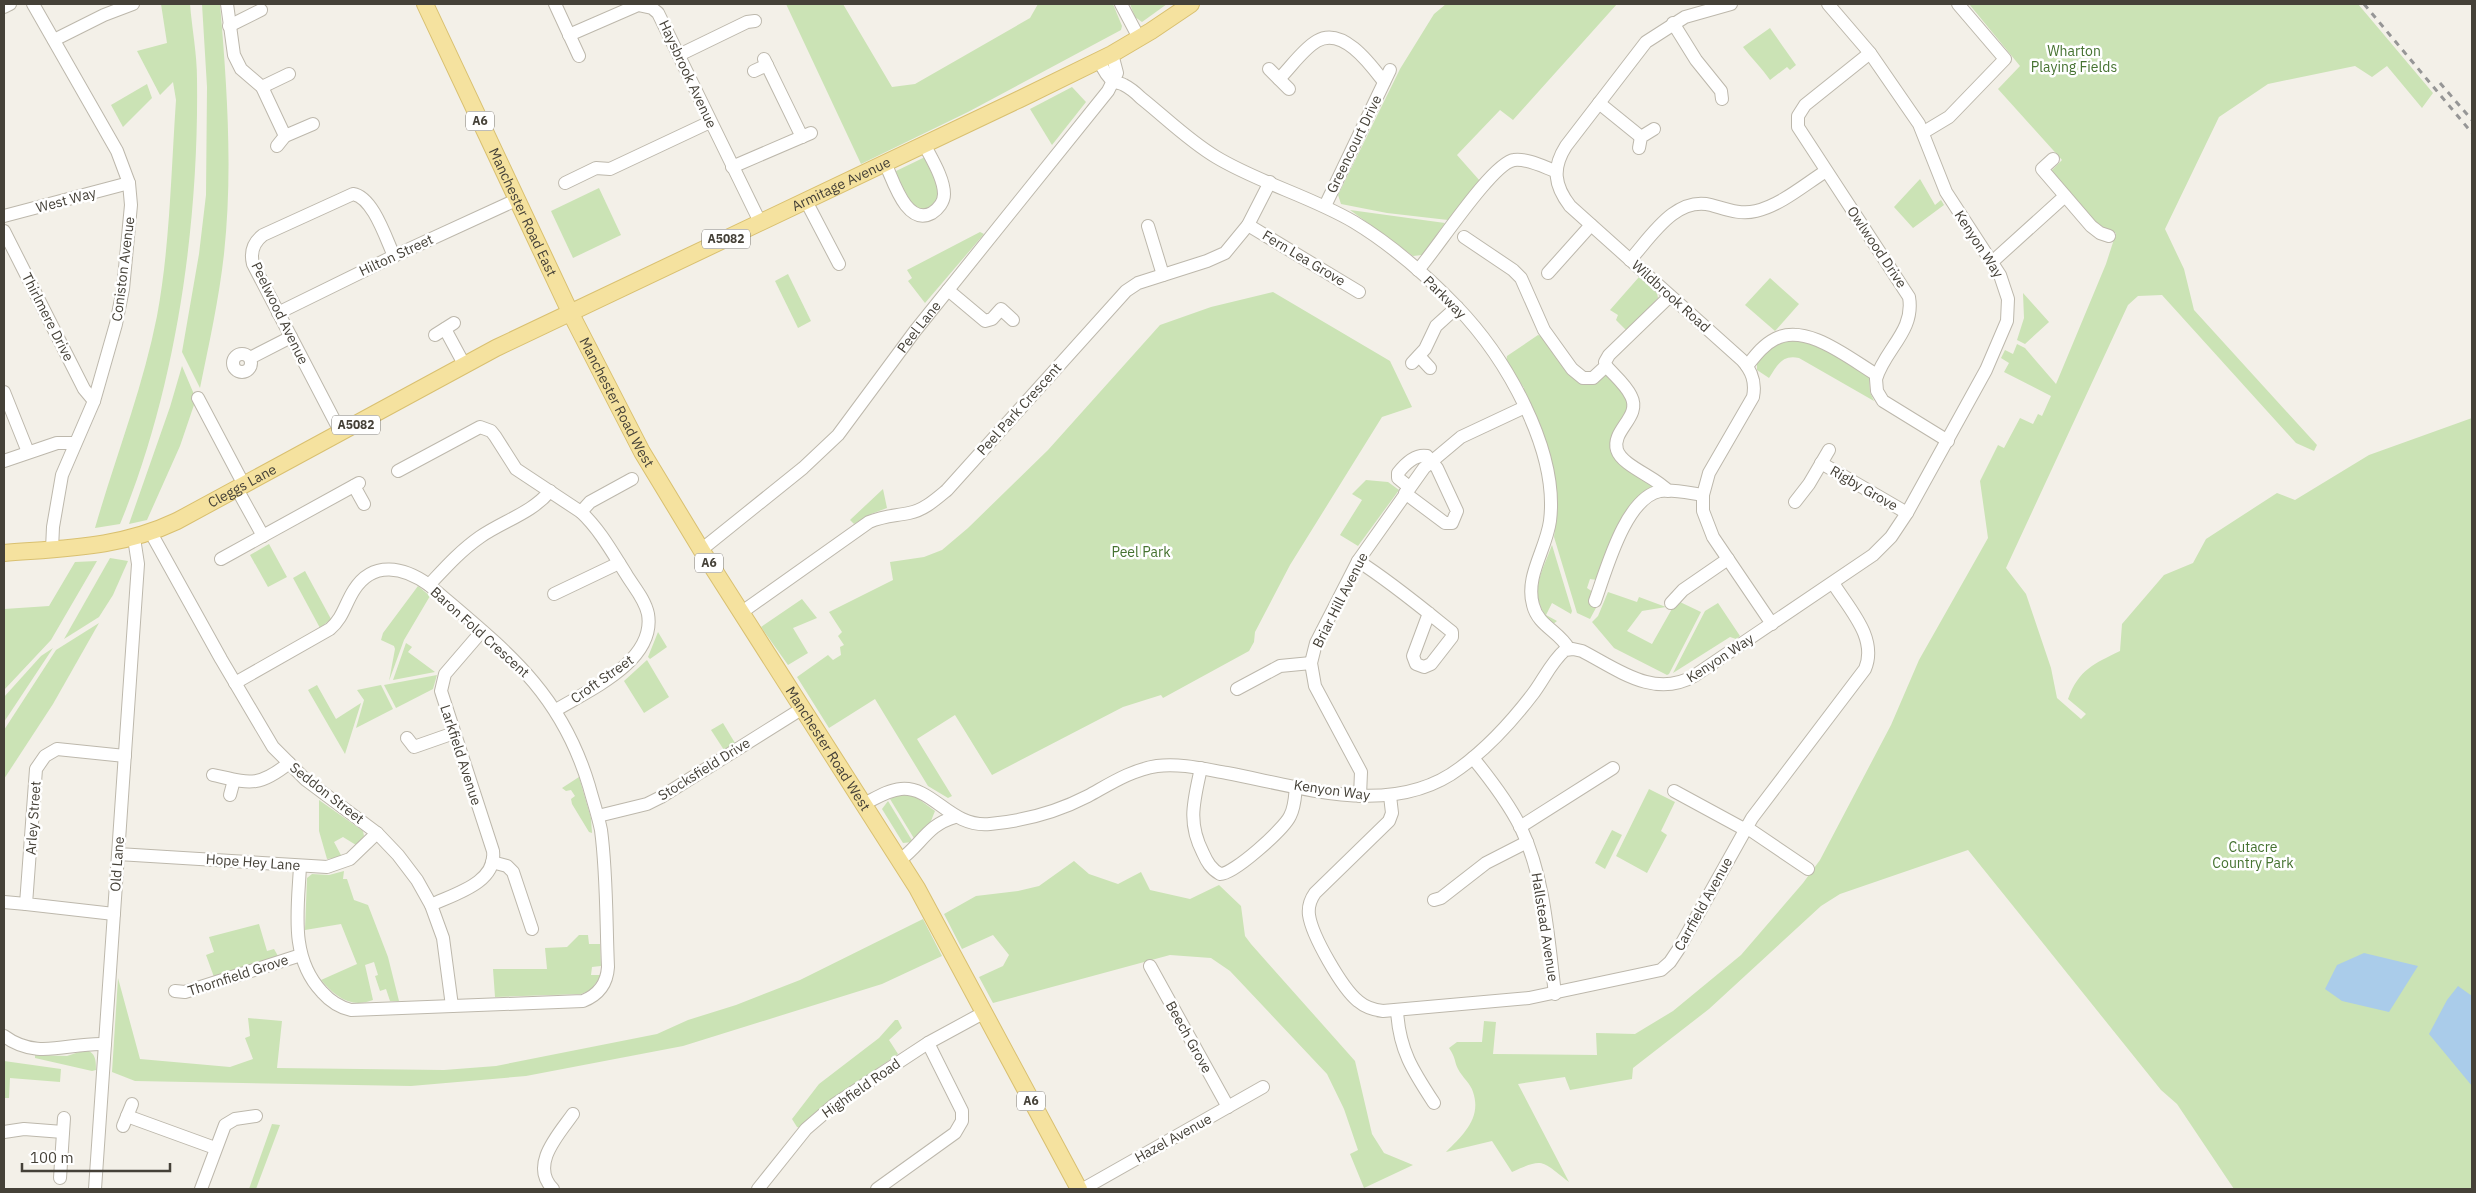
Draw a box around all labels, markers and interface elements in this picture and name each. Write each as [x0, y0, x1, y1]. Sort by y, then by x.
street label: Haysbrook Avenue [655, 17, 721, 131]
park label: Wharton Playing Fields [2031, 42, 2117, 76]
street label: Greencourt Drive [1323, 92, 1386, 196]
road number: A6 [466, 112, 494, 130]
street label: Manchester Road East [485, 145, 561, 279]
street label: Armitage Avenue [789, 153, 894, 215]
street label: West Way [34, 183, 98, 217]
street label: Owlwood Drive [1843, 203, 1911, 292]
street label: Kenyon Way [1951, 207, 2007, 281]
street label: Coniston Avenue [108, 215, 138, 322]
street label: Fern Lea Grove [1259, 226, 1349, 290]
street label: Hilton Street [356, 230, 436, 280]
road number: A5082 [702, 230, 750, 248]
street label: Wildbrook Road [1628, 256, 1714, 336]
street label: Peelwood Avenue [247, 259, 313, 367]
street label: Thirlmere Drive [18, 270, 78, 365]
street label: Parkway [1420, 272, 1470, 322]
street label: Peel Lane [893, 297, 945, 356]
street label: Manchester Road West [575, 334, 658, 471]
street label: Peel Park Crescent [973, 359, 1065, 459]
road number: A5082 [332, 416, 380, 434]
street label: Cleggs Lane [205, 460, 280, 512]
street label: Rigby Grove [1827, 461, 1901, 515]
park label: Peel Park [1111, 543, 1171, 561]
street label: Briar Hill Avenue [1308, 549, 1372, 651]
road number: A6 [695, 554, 723, 572]
street label: Baron Fold Crescent [427, 583, 533, 681]
street label: Kenyon Way [1683, 630, 1757, 686]
street label: Croft Street [567, 651, 637, 707]
street label: Manchester Road West [782, 683, 875, 814]
street label: Larkfield Avenue [436, 702, 486, 808]
street label: Stocksfield Drive [655, 733, 754, 805]
street label: Seddon Street [286, 758, 368, 828]
street label: Kenyon Way [1293, 776, 1371, 804]
street label: Arley Street [21, 780, 45, 856]
street label: Old Lane [106, 836, 128, 892]
park label: Cutacre Country Park [2212, 838, 2294, 872]
street label: Hope Hey Lane [205, 850, 301, 874]
street label: Carrfield Avenue [1670, 854, 1736, 954]
street label: Hallstead Avenue [1528, 871, 1563, 983]
street label: Thornfield Grove [185, 950, 291, 1000]
street label: Beech Grove [1162, 998, 1216, 1077]
street label: Highfield Road [818, 1054, 904, 1122]
road number: A6 [1017, 1092, 1045, 1110]
street label: Hazel Avenue [1131, 1109, 1215, 1167]
scale bar [22, 1140, 170, 1172]
text: 100 m [30, 1148, 74, 1167]

